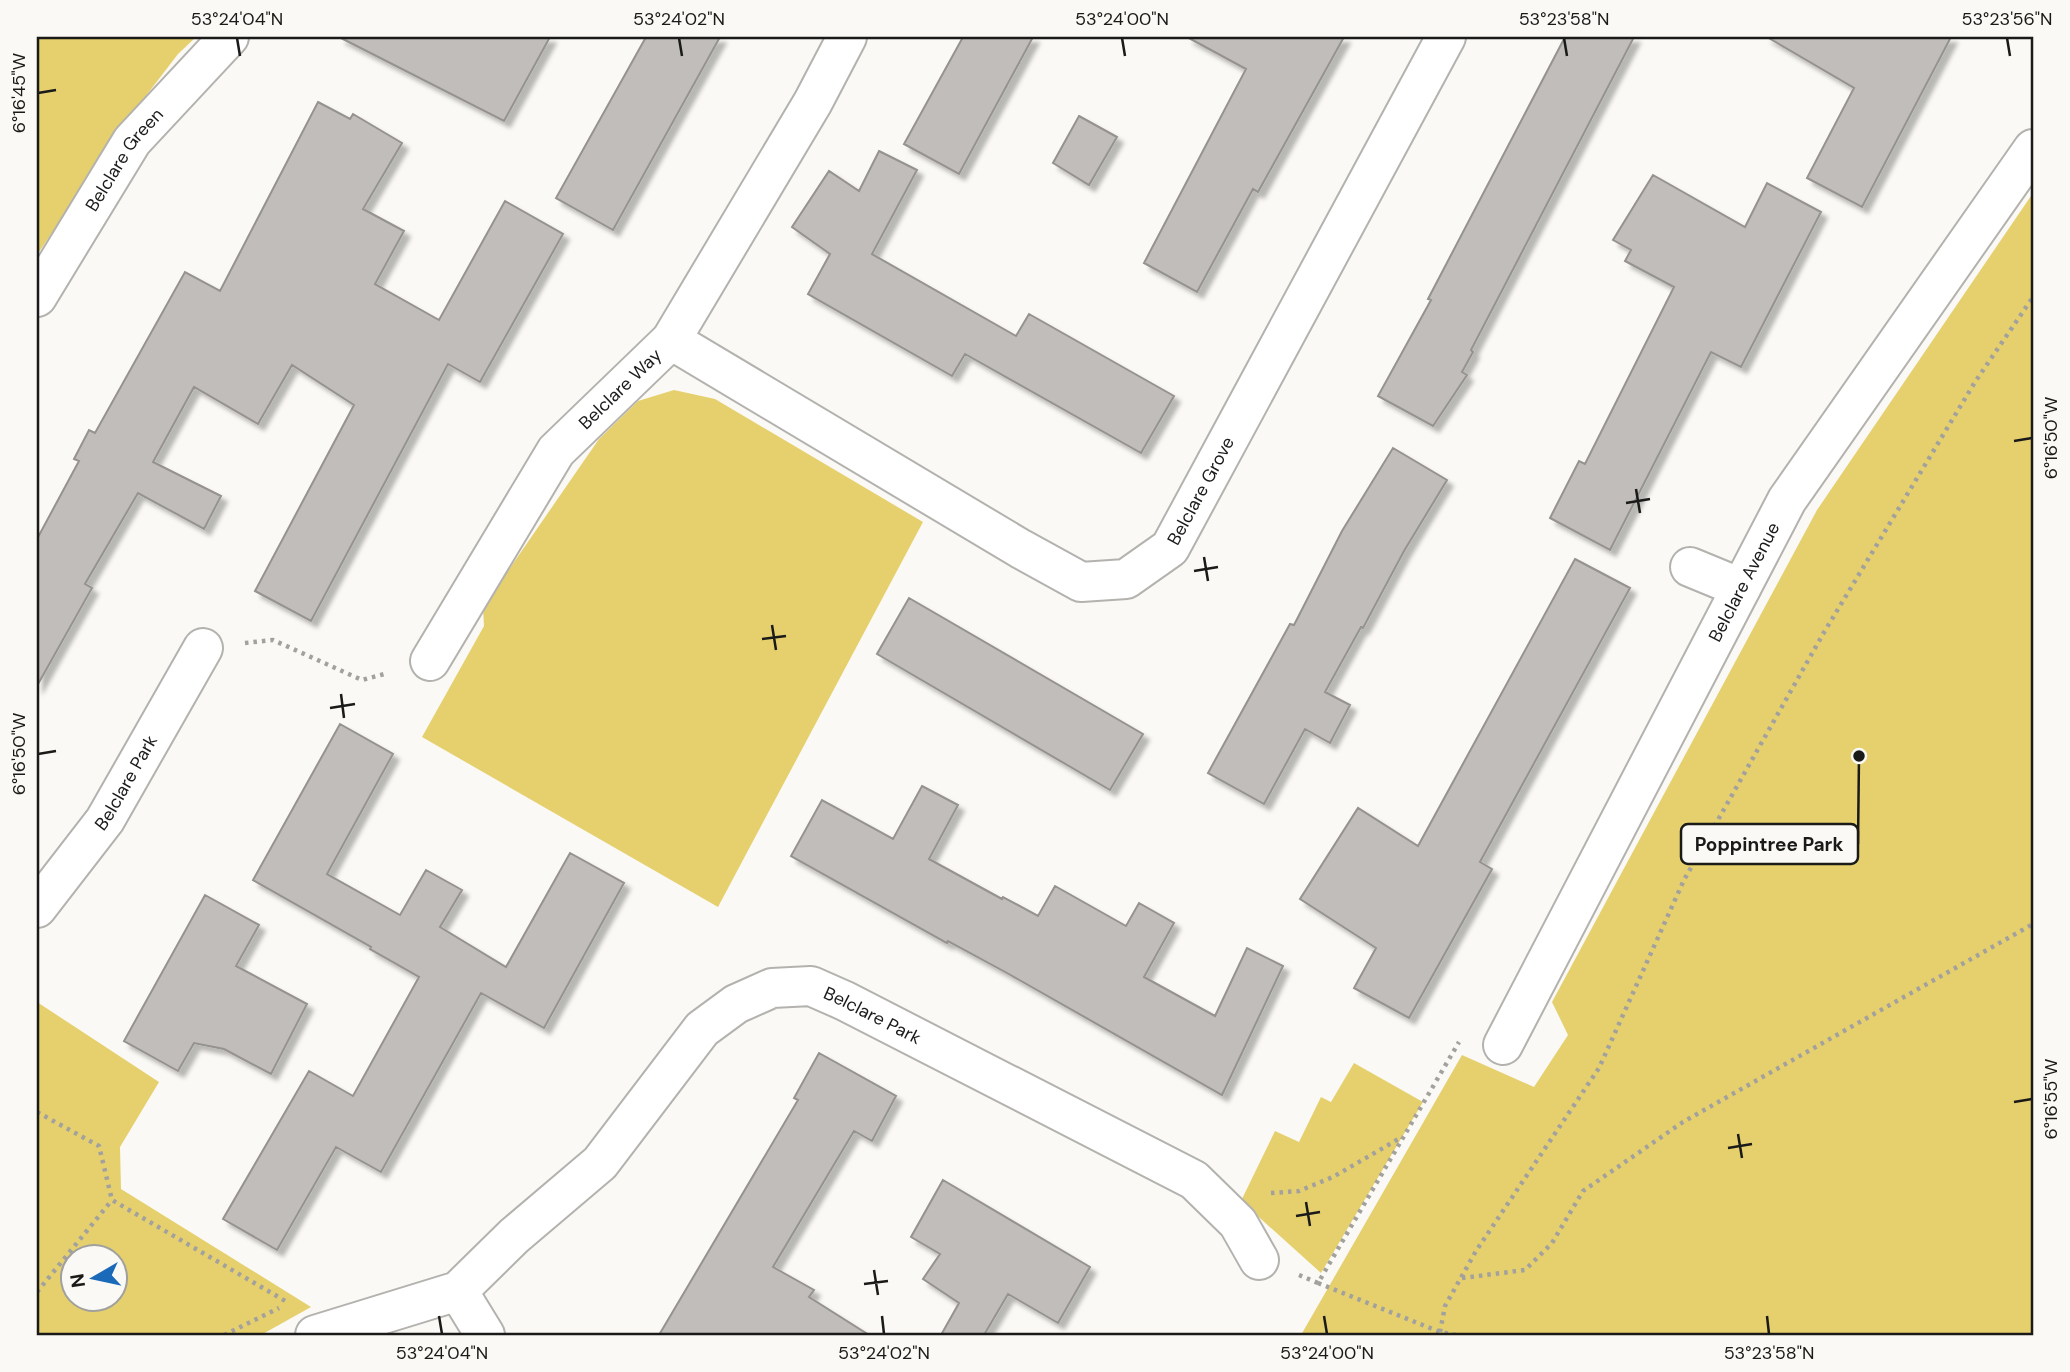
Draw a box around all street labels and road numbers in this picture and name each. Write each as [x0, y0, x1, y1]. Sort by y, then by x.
street label: Belclare Green [80, 103, 169, 216]
street label: Belclare Way [573, 343, 667, 435]
street label: Belclare Grove [1162, 432, 1240, 549]
street label: Belclare Avenue [1703, 518, 1785, 646]
street label: Belclare Park [89, 731, 163, 835]
street label: Belclare Park [820, 981, 925, 1050]

